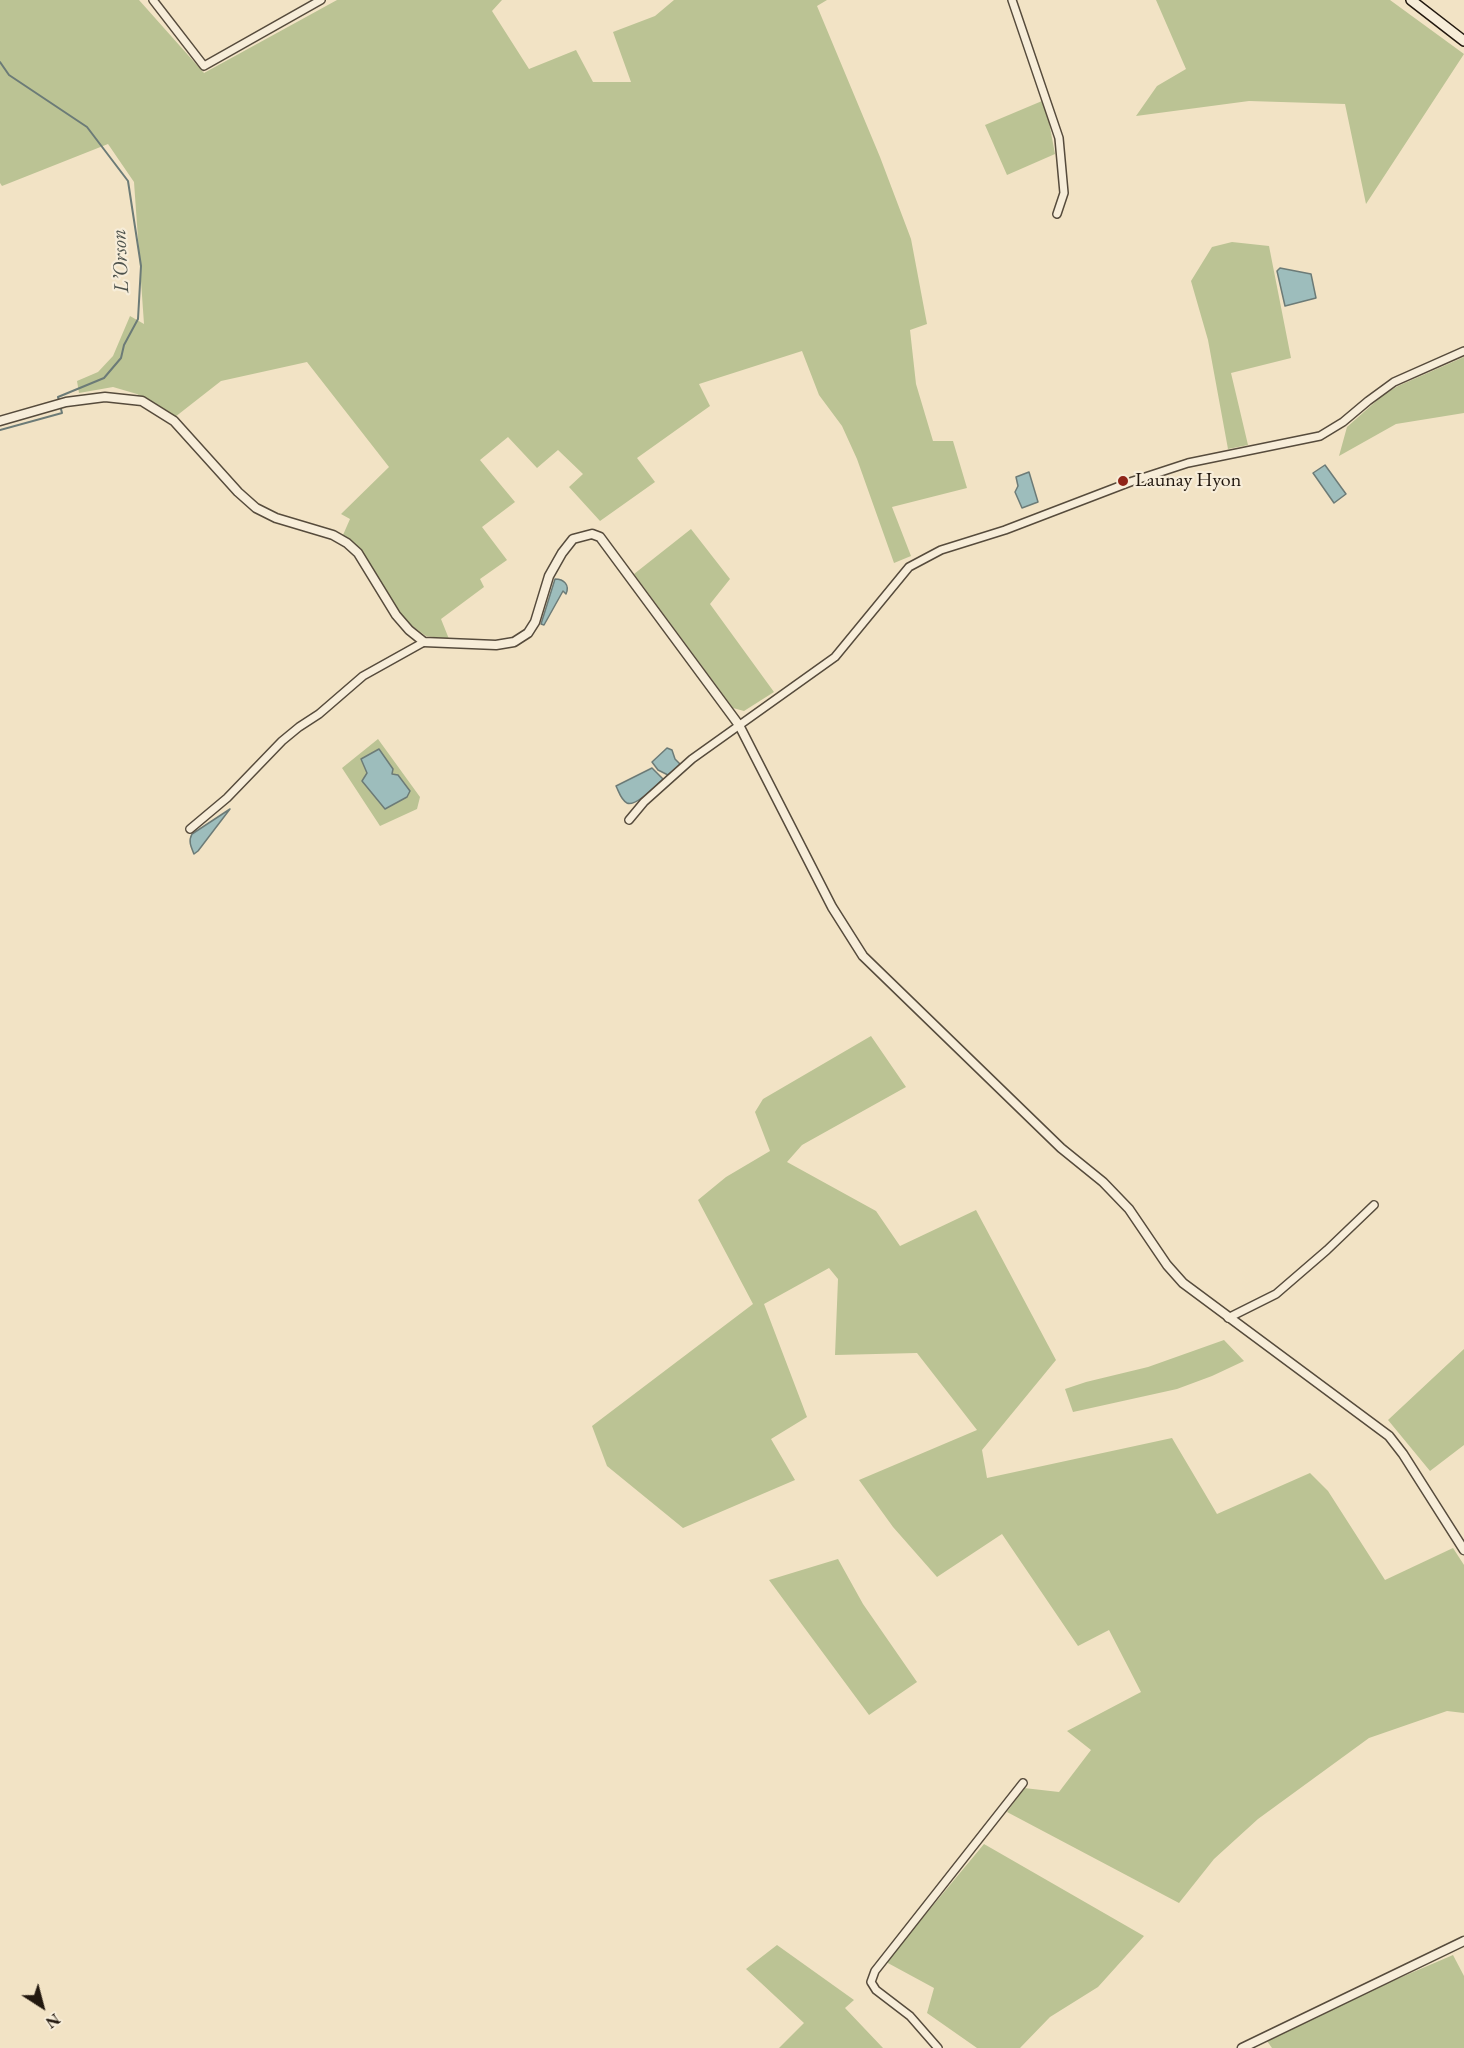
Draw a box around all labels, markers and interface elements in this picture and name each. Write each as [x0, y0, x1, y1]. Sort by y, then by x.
water label: L’Orson [107, 228, 135, 294]
place label: Launay Hyon [1135, 469, 1241, 493]
marker: Launay Hyon [1116, 474, 1130, 488]
north arrow [12, 1976, 72, 2036]
text: N [41, 2009, 64, 2033]

